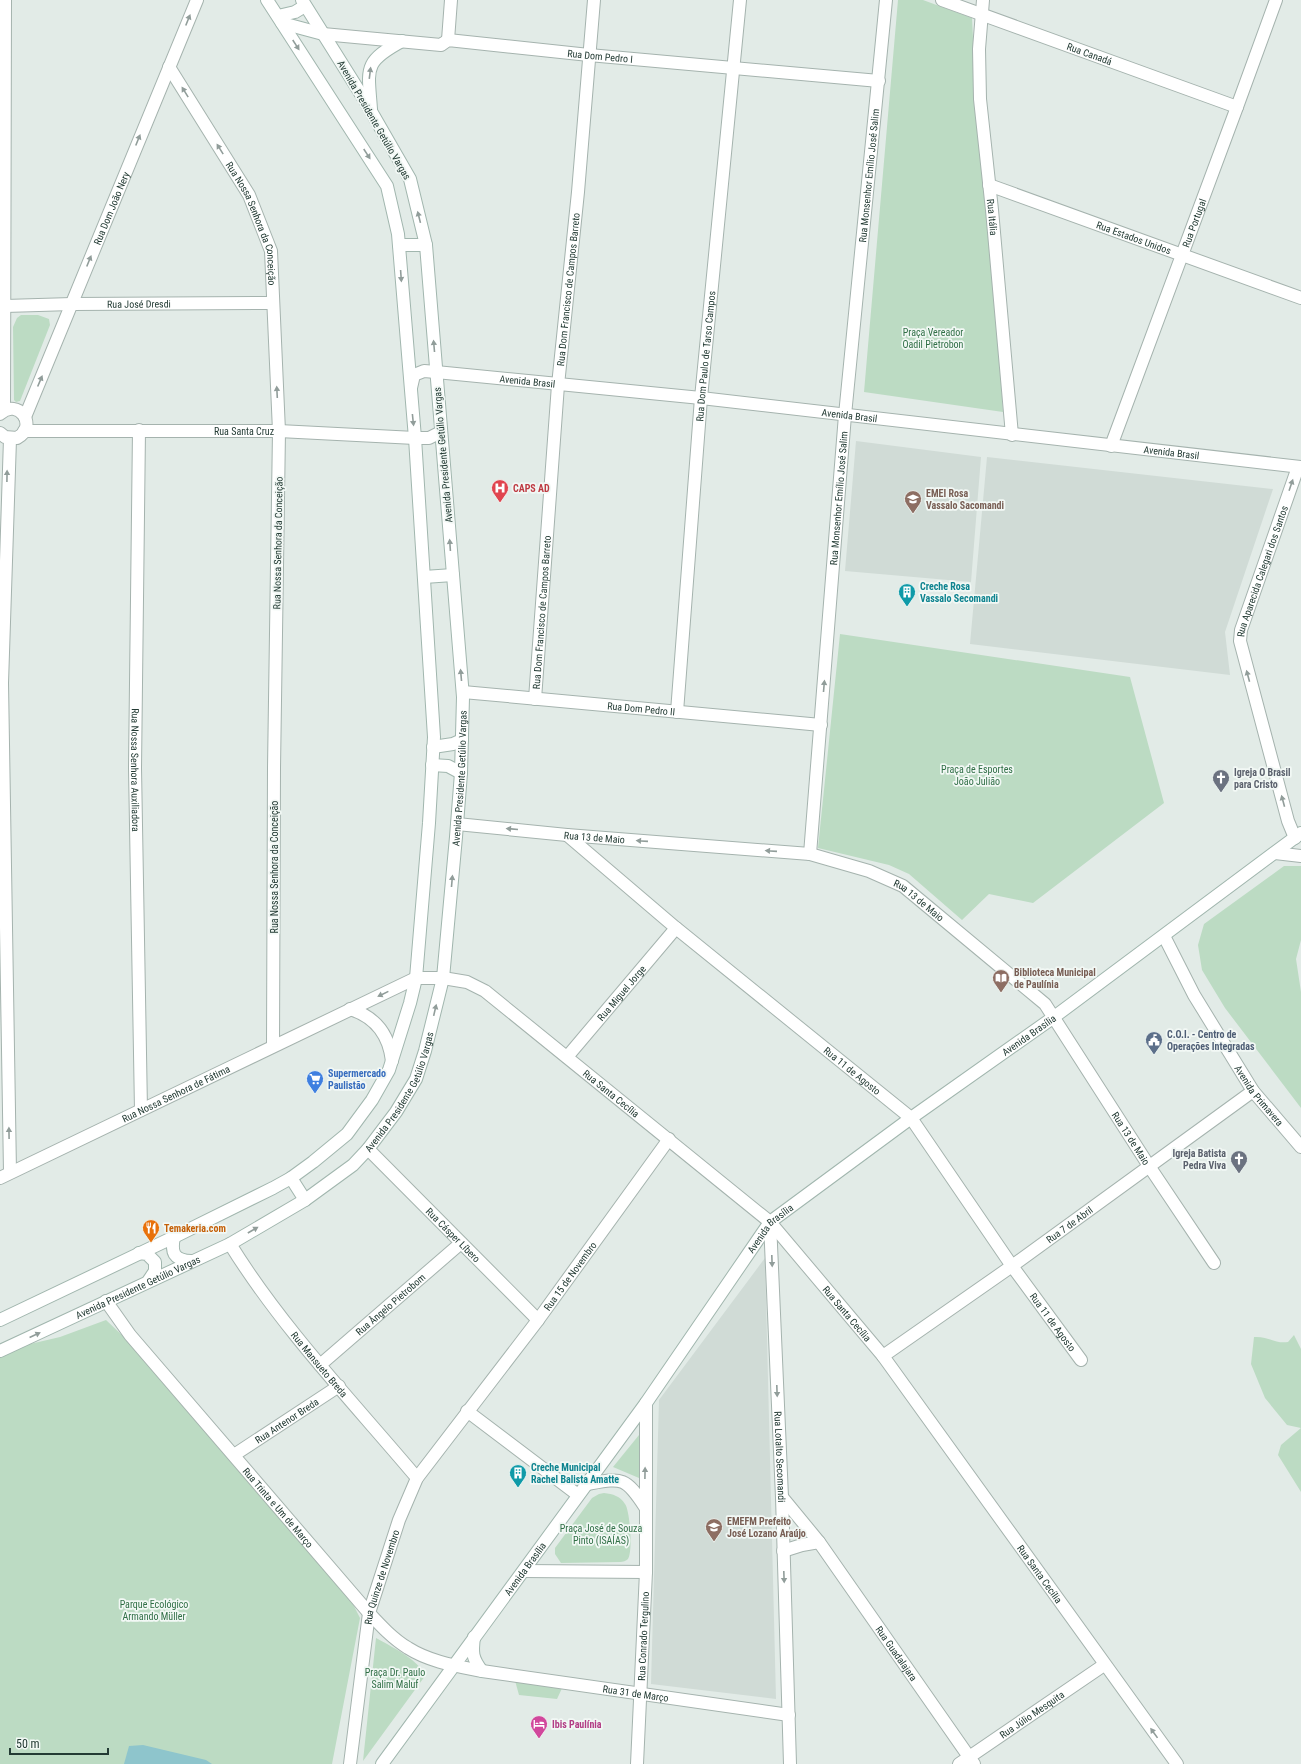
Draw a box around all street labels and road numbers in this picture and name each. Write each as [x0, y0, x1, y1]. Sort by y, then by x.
street label: Rua Canadá [1066, 40, 1114, 67]
street label: Rua Dom Pedro I [567, 47, 633, 64]
street label: Avenida Presidente Getúlio Vargas [335, 58, 413, 182]
street label: Rua Monsenhor Emílio José Salim [857, 108, 881, 243]
street label: Rua Nossa Senhora da Conceição [224, 160, 278, 286]
street label: Rua Dom João Nery [91, 170, 131, 246]
street label: Rua Portugal [1180, 197, 1208, 249]
street label: Rua Itália [985, 198, 1000, 236]
street label: Rua Dom Francisco de Campos Barreto [554, 212, 581, 367]
street label: Rua Estados Unidos [1095, 219, 1173, 256]
street label: Rua Dom Paulo de Tarso Campos [694, 290, 717, 422]
street label: Rua José Dresdi [107, 298, 171, 309]
street label: Avenida Brasil [499, 373, 556, 389]
street label: Avenida Presidente Getúlio Vargas [432, 386, 454, 523]
street label: Avenida Brasil [821, 406, 878, 424]
street label: Rua Santa Cruz [214, 426, 274, 437]
street label: Rua Monsenhor Emílio José Salim [828, 431, 849, 566]
street label: Avenida Brasil [1143, 443, 1200, 461]
street label: Rua Nossa Senhora da Conceição [271, 477, 285, 609]
street label: Rua Aparecida Calegari dos Santos [1235, 504, 1290, 637]
street label: Rua Dom Francisco de Campos Barreto [530, 535, 552, 689]
street label: Rua Dom Pedro II [607, 700, 676, 717]
street label: Rua Nossa Senhora Auxiliadora [129, 708, 142, 832]
street label: Avenida Presidente Getúlio Vargas [450, 710, 468, 847]
street label: Rua Nossa Senhora da Conceição [269, 801, 280, 933]
street label: Rua 13 de Maio [563, 829, 625, 845]
street label: Rua 13 de Maio [892, 877, 946, 923]
street label: Rua Miguel Jorge [595, 963, 648, 1023]
street label: Avenida Brasília [1000, 1012, 1058, 1058]
street label: Avenida Presidente Getúlio Vargas [362, 1030, 435, 1154]
street label: Rua 11 de Agosto [822, 1044, 883, 1097]
street label: Rua Nossa Senhora de Fátima [120, 1063, 232, 1124]
street label: Avenida Primavera [1233, 1063, 1286, 1128]
street label: Rua Santa Cecília [581, 1067, 642, 1119]
street label: Rua 13 de Maio [1110, 1110, 1152, 1167]
street label: Avenida Brasília [745, 1201, 795, 1255]
street label: Rua 7 de Abril [1044, 1204, 1095, 1245]
street label: Rua Cásper Líbero [424, 1205, 483, 1264]
street label: Rua 15 de Novembro [541, 1240, 598, 1312]
street label: Avenida Presidente Getúlio Vargas [74, 1253, 202, 1321]
street label: Rua Ângelo Pietrobom [353, 1271, 427, 1337]
street label: Rua Santa Cecília [821, 1284, 874, 1344]
street label: Rua 11 de Agosto [1028, 1291, 1078, 1353]
street label: Rua Mansueto Breda [289, 1329, 350, 1399]
street label: Rua Antenor Breda [253, 1395, 321, 1445]
street label: Rua Lotalto Secomandi [773, 1411, 788, 1503]
street label: Rua Trinta e Um de Março [241, 1465, 315, 1550]
street label: Rua Quinze de Novembro [362, 1528, 401, 1625]
street label: Avenida Brasília [502, 1540, 548, 1597]
street label: Rua Santa Cecília [1015, 1543, 1065, 1605]
street label: Rua Conrado Tergulino [635, 1591, 651, 1681]
street label: Rua Guadalajara [874, 1624, 920, 1683]
street label: Rua 31 de Março [602, 1683, 669, 1703]
street label: Rua Júlio Mesquita [997, 1688, 1066, 1740]

